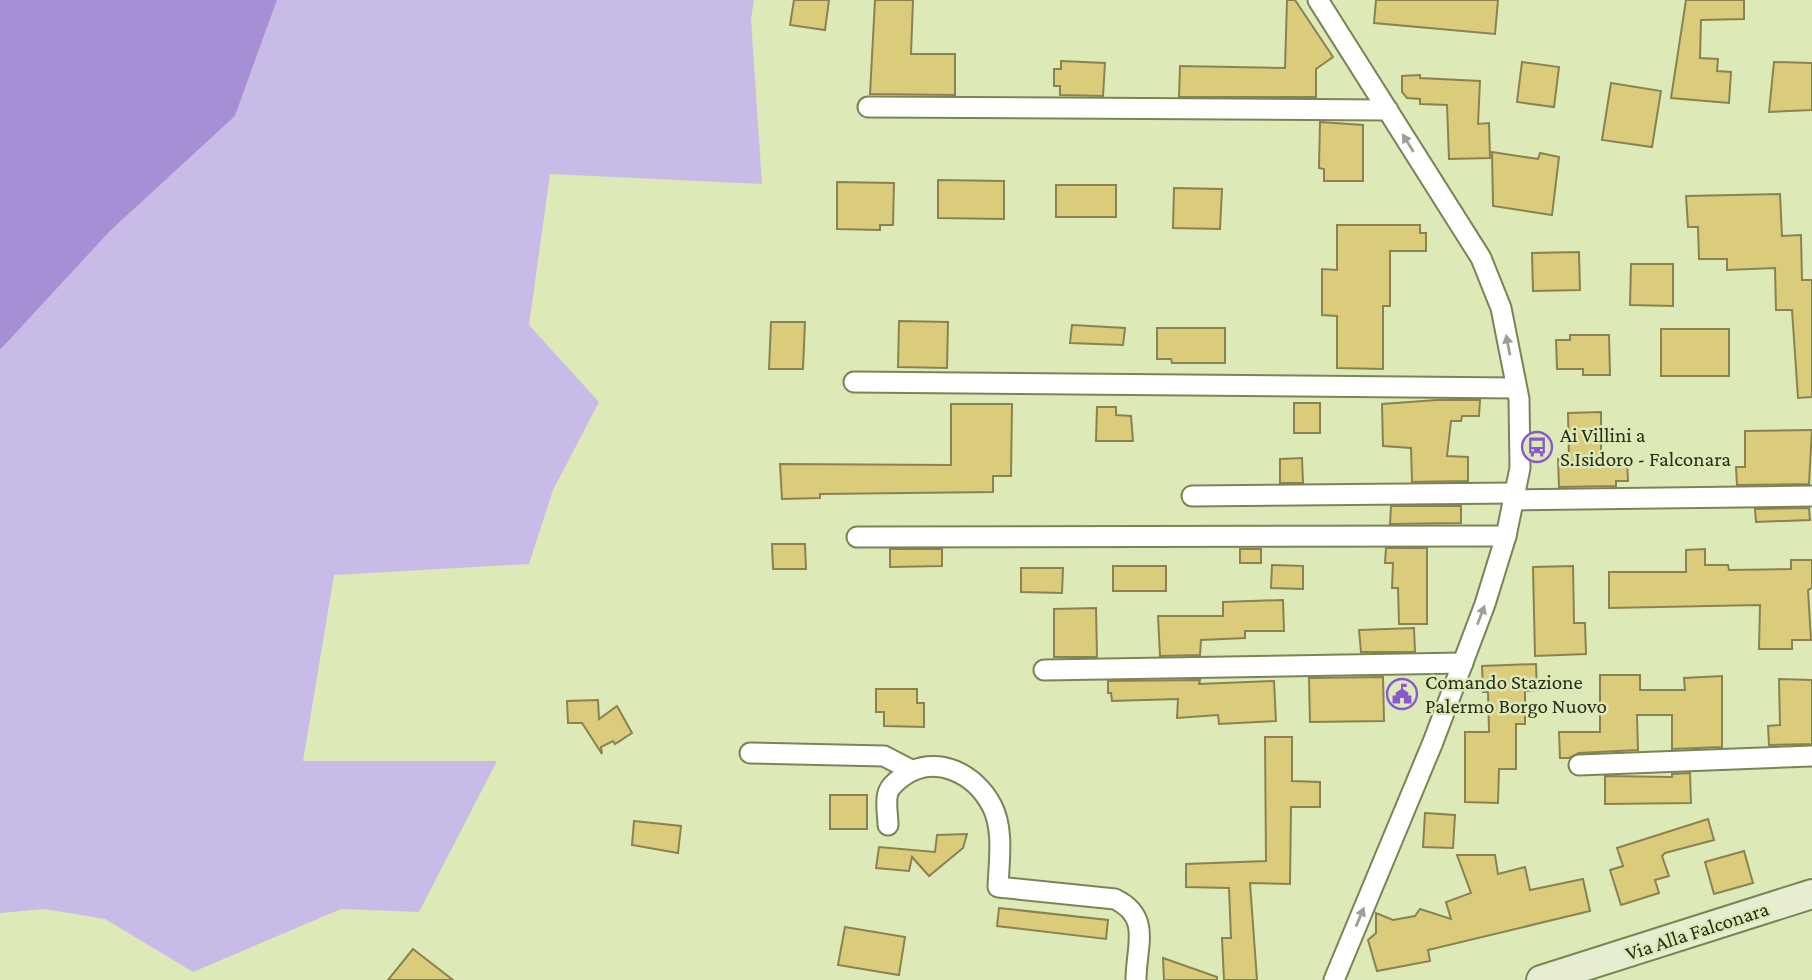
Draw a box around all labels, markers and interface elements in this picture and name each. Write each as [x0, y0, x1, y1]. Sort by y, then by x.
one-way arrow [1402, 133, 1415, 153]
one-way arrow [1502, 334, 1513, 356]
place label: Ai Villini a S.Isidoro - Falconara [1560, 423, 1731, 471]
bus stop icon: Ai Villini a S.Isidoro - Falconara [1520, 430, 1554, 464]
one-way arrow [1476, 604, 1487, 625]
place label: Comando Stazione Palermo Borgo Nuovo [1425, 670, 1607, 718]
public building icon: Comando Stazione Palermo Borgo Nuovo [1385, 677, 1419, 711]
street label: Via Alla Falconara [1622, 896, 1772, 965]
one-way arrow [1354, 907, 1366, 927]

